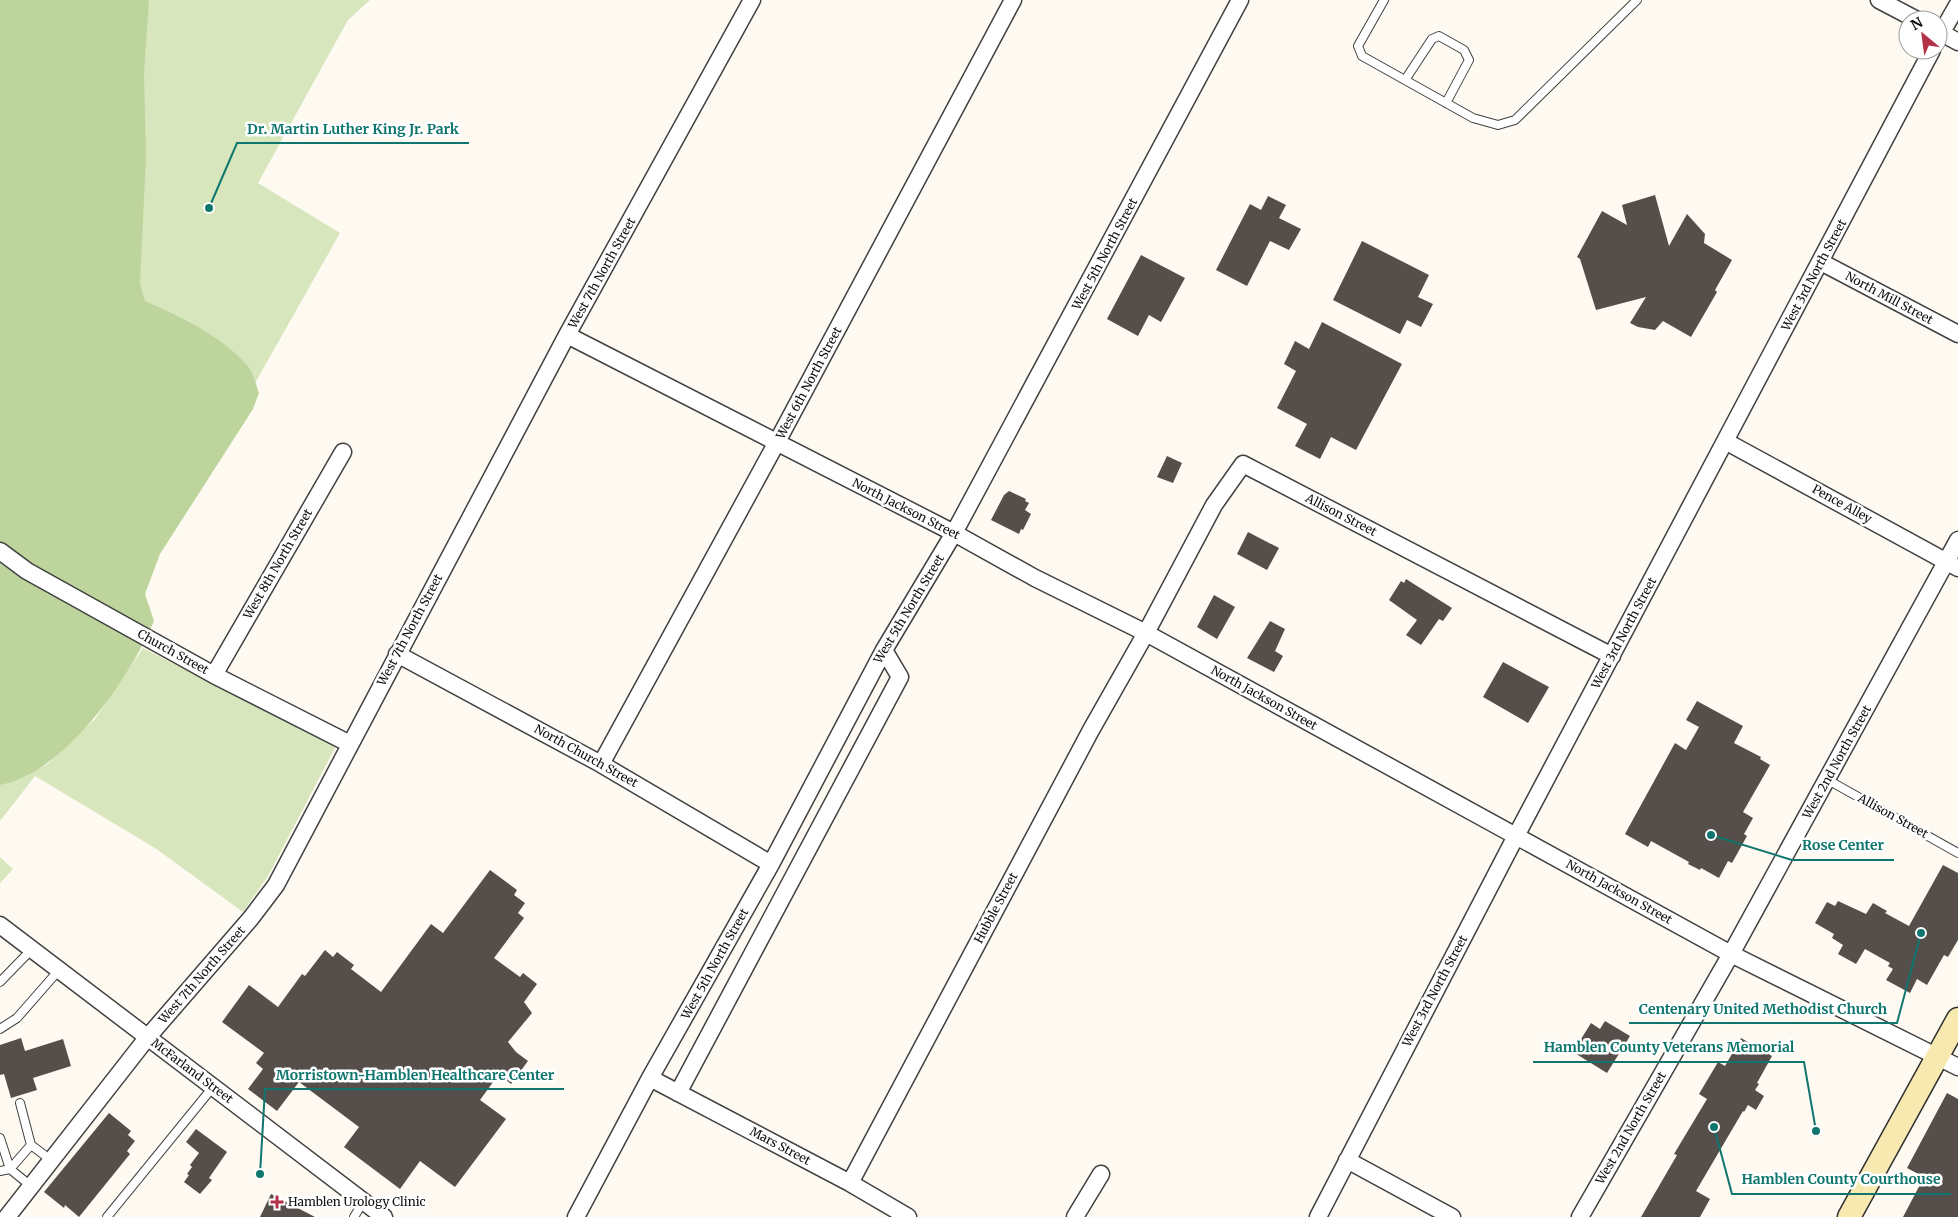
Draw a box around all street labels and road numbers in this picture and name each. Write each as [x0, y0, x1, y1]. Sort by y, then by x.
street label: West 5th North Street [1068, 195, 1141, 313]
street label: West 7th North Street [564, 214, 638, 332]
street label: West 3rd North Street [1777, 216, 1849, 334]
street label: North Mill Street [1843, 268, 1936, 327]
street label: West 6th North Street [772, 324, 845, 442]
street label: North Jackson Street [850, 475, 963, 542]
street label: Pence Alley [1810, 481, 1875, 526]
street label: Allison Street [1302, 490, 1380, 539]
street label: West 8th North Street [239, 506, 315, 622]
street label: West 5th North Street [870, 551, 947, 667]
street label: West 7th North Street [373, 571, 446, 689]
street label: West 3rd North Street [1587, 574, 1659, 692]
street label: Church Street [135, 626, 212, 677]
street label: North Jackson Street [1209, 662, 1320, 733]
street label: West 2nd North Street [1799, 702, 1874, 822]
street label: North Church Street [532, 721, 641, 790]
street label: Allison Street [1855, 790, 1931, 841]
street label: North Jackson Street [1564, 856, 1675, 927]
street label: Hubble Street [971, 869, 1021, 946]
street label: West 5th North Street [677, 905, 751, 1023]
street label: West 7th North Street [154, 923, 248, 1027]
street label: West 3rd North Street [1398, 932, 1470, 1050]
street label: McFarland Street [148, 1035, 236, 1106]
street label: West 2nd North Street [1592, 1068, 1669, 1188]
street label: Mars Street [747, 1123, 813, 1168]

